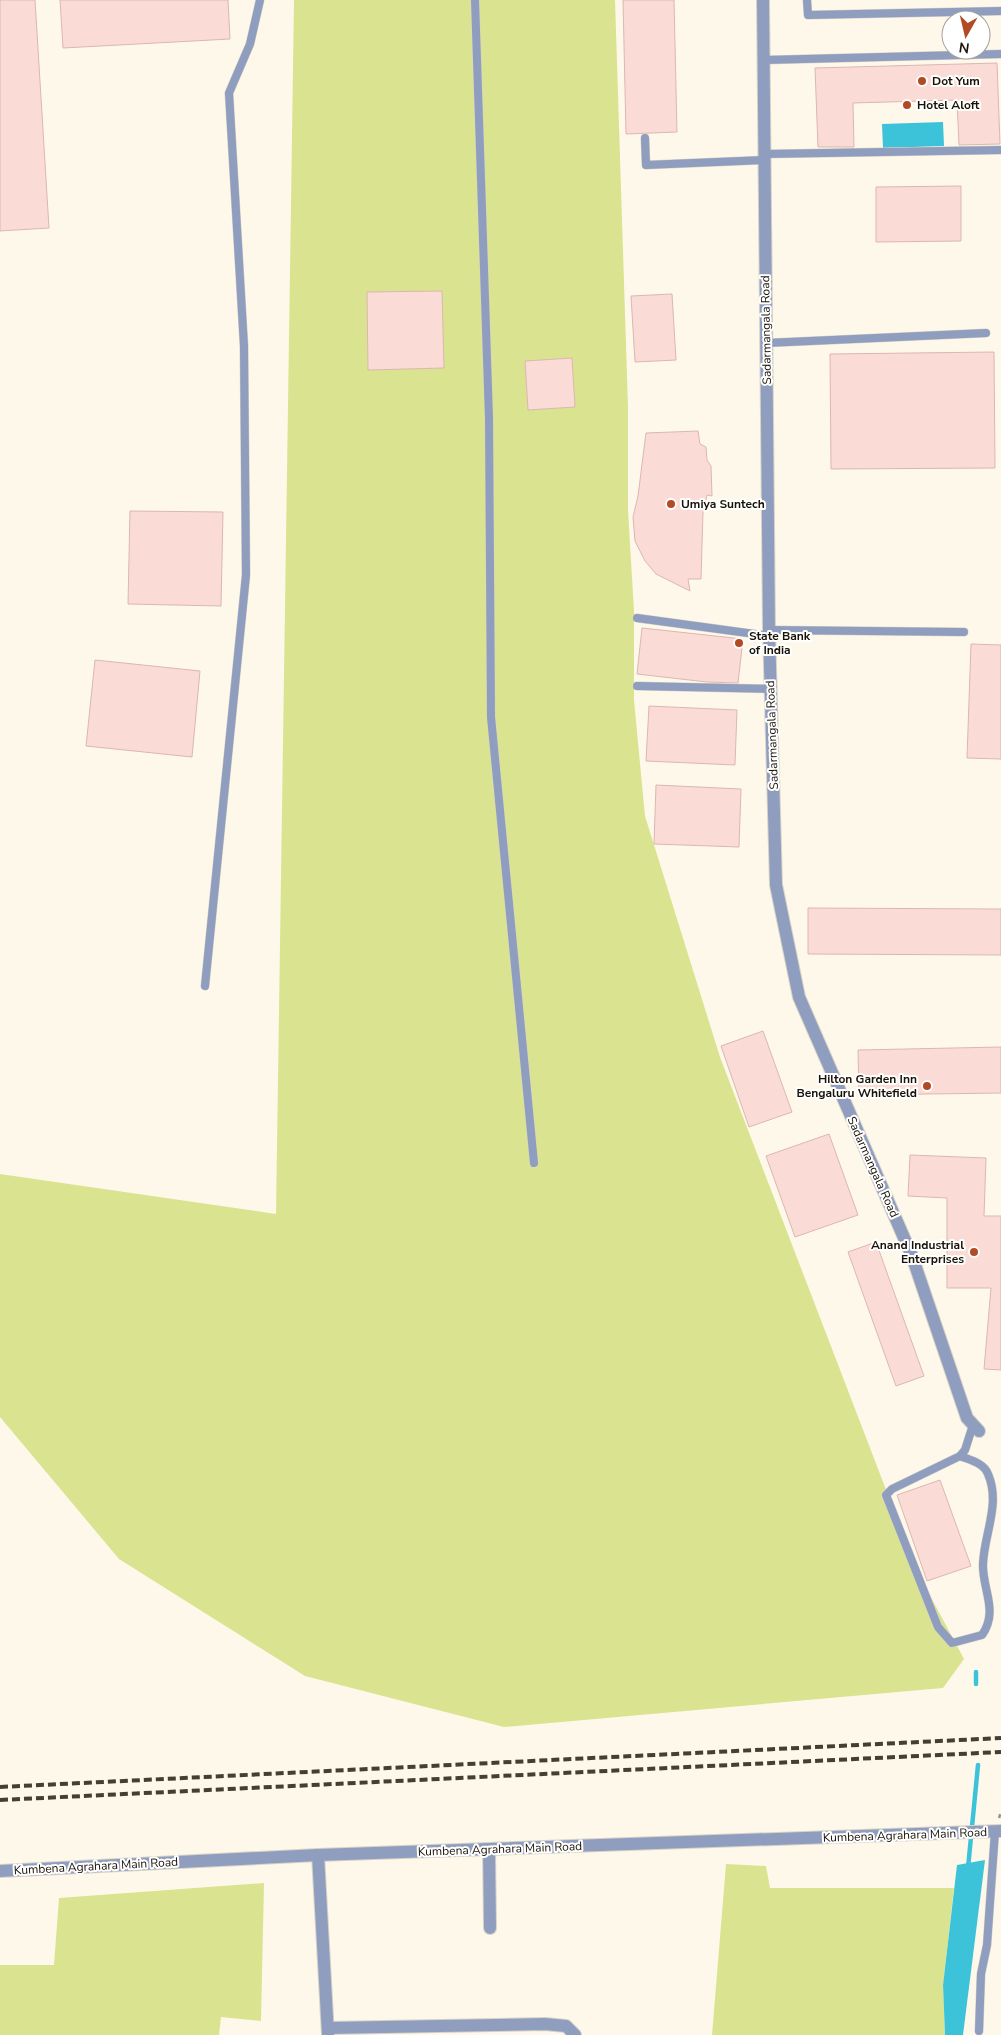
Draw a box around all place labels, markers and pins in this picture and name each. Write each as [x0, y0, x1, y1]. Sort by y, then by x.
place label: Dot Yum [932, 73, 980, 89]
marker: Dot Yum [916, 75, 928, 87]
place label: Hotel Aloft [917, 97, 980, 113]
marker: Hotel Aloft [901, 99, 913, 111]
place label: Umiya Suntech [681, 496, 765, 512]
marker: Umiya Suntech [665, 498, 677, 510]
place label: State Bank of India [749, 628, 811, 658]
marker: State Bank of India [733, 637, 745, 649]
place label: Hilton Garden Inn Bengaluru Whitefield [796, 1071, 917, 1101]
marker: Hilton Garden Inn Bengaluru Whitefield [921, 1080, 933, 1092]
place label: Anand Industrial Enterprises [871, 1237, 964, 1267]
marker: Anand Industrial Enterprises [968, 1246, 980, 1258]

